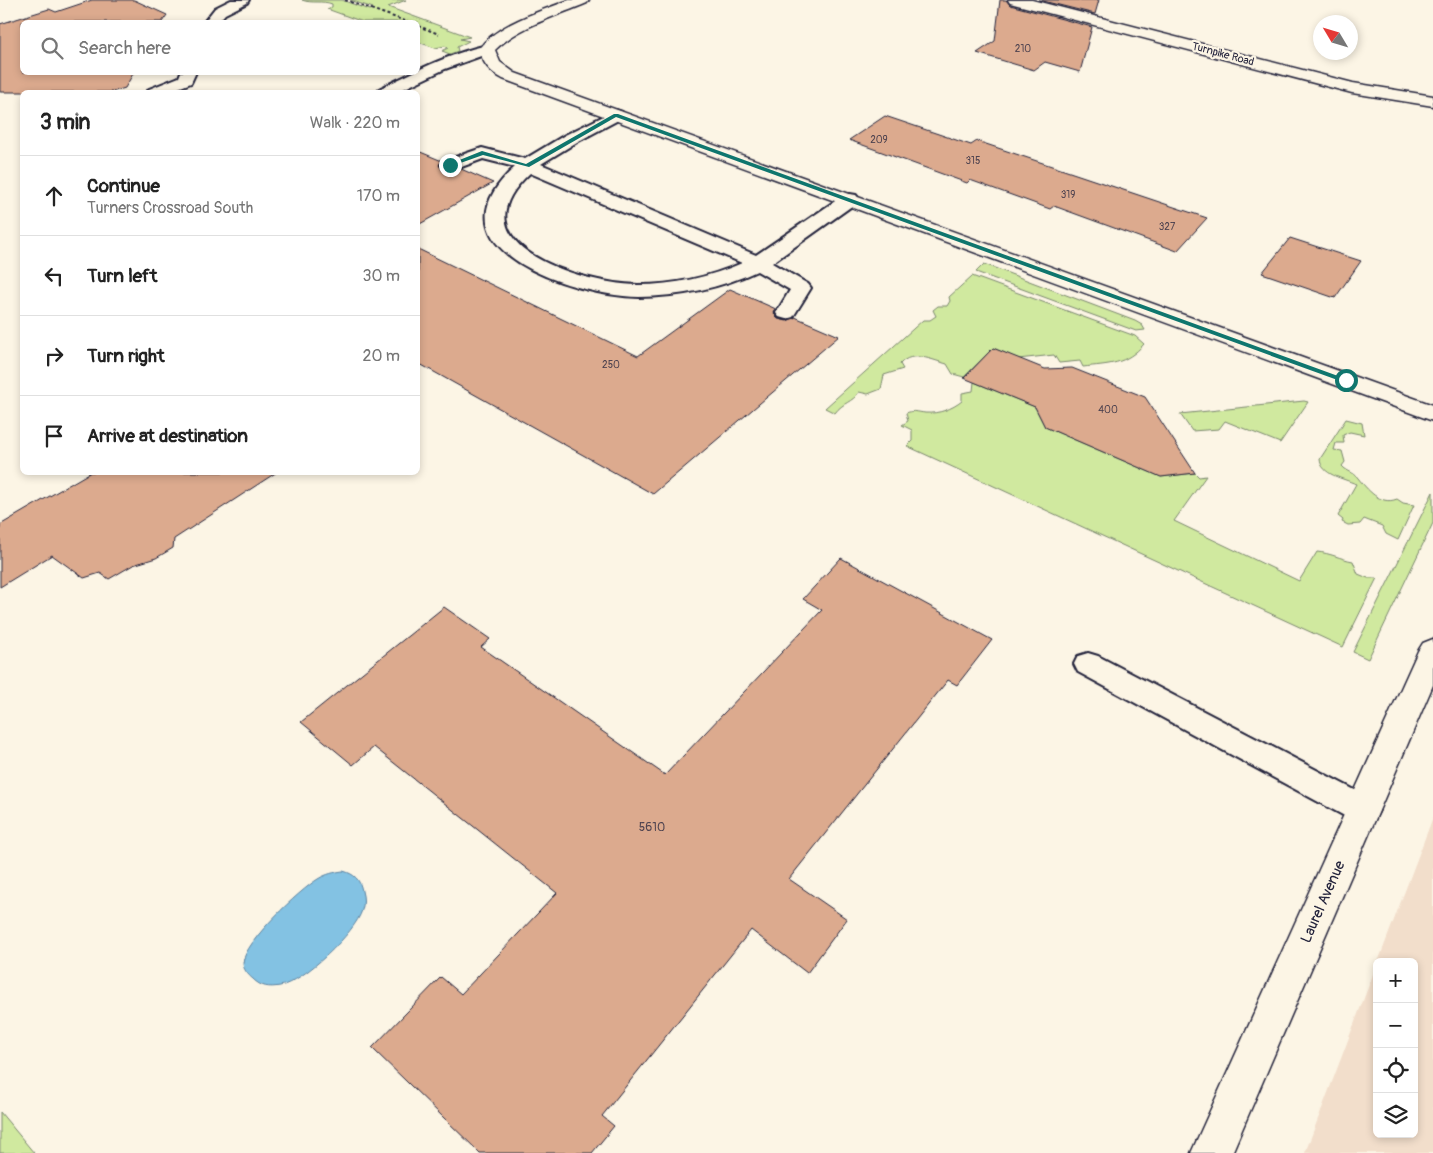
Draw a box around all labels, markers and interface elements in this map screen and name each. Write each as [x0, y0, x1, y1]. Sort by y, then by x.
north arrow [1313, 15, 1358, 60]
search box [20, 20, 420, 75]
icon: search [38, 34, 66, 62]
text: Search here [78, 36, 171, 60]
street label: Turnpike Road [1191, 39, 1255, 69]
house number: 210 [1015, 43, 1031, 55]
text: 3 min [40, 109, 90, 136]
text: Walk · 220 m [310, 113, 400, 133]
house number: 209 [870, 134, 888, 146]
route end [439, 154, 462, 177]
house number: 315 [966, 155, 980, 167]
text: Continue [87, 174, 160, 198]
icon: ahead [40, 182, 68, 210]
text: 170 m [357, 186, 400, 206]
house number: 319 [1061, 189, 1075, 201]
text: Turners Crossroad South [87, 198, 253, 218]
house number: 327 [1159, 221, 1176, 233]
icon: left [40, 262, 68, 290]
text: Turn left [87, 264, 157, 288]
text: 30 m [362, 266, 400, 286]
icon: right [40, 342, 68, 370]
text: Turn right [87, 344, 165, 368]
text: 20 m [362, 346, 400, 366]
house number: 250 [602, 359, 620, 371]
route start [1335, 369, 1358, 392]
house number: 400 [1098, 404, 1118, 416]
icon: arrive [40, 422, 68, 450]
text: Arrive at destination [87, 424, 248, 448]
house number: 5610 [639, 820, 665, 835]
street label: Laurel Avenue [1296, 857, 1350, 946]
map controls [1373, 958, 1418, 1138]
button: + [1373, 958, 1418, 1003]
button: − [1373, 1003, 1418, 1048]
button: locate [1373, 1048, 1418, 1093]
button: layers [1373, 1093, 1418, 1138]

